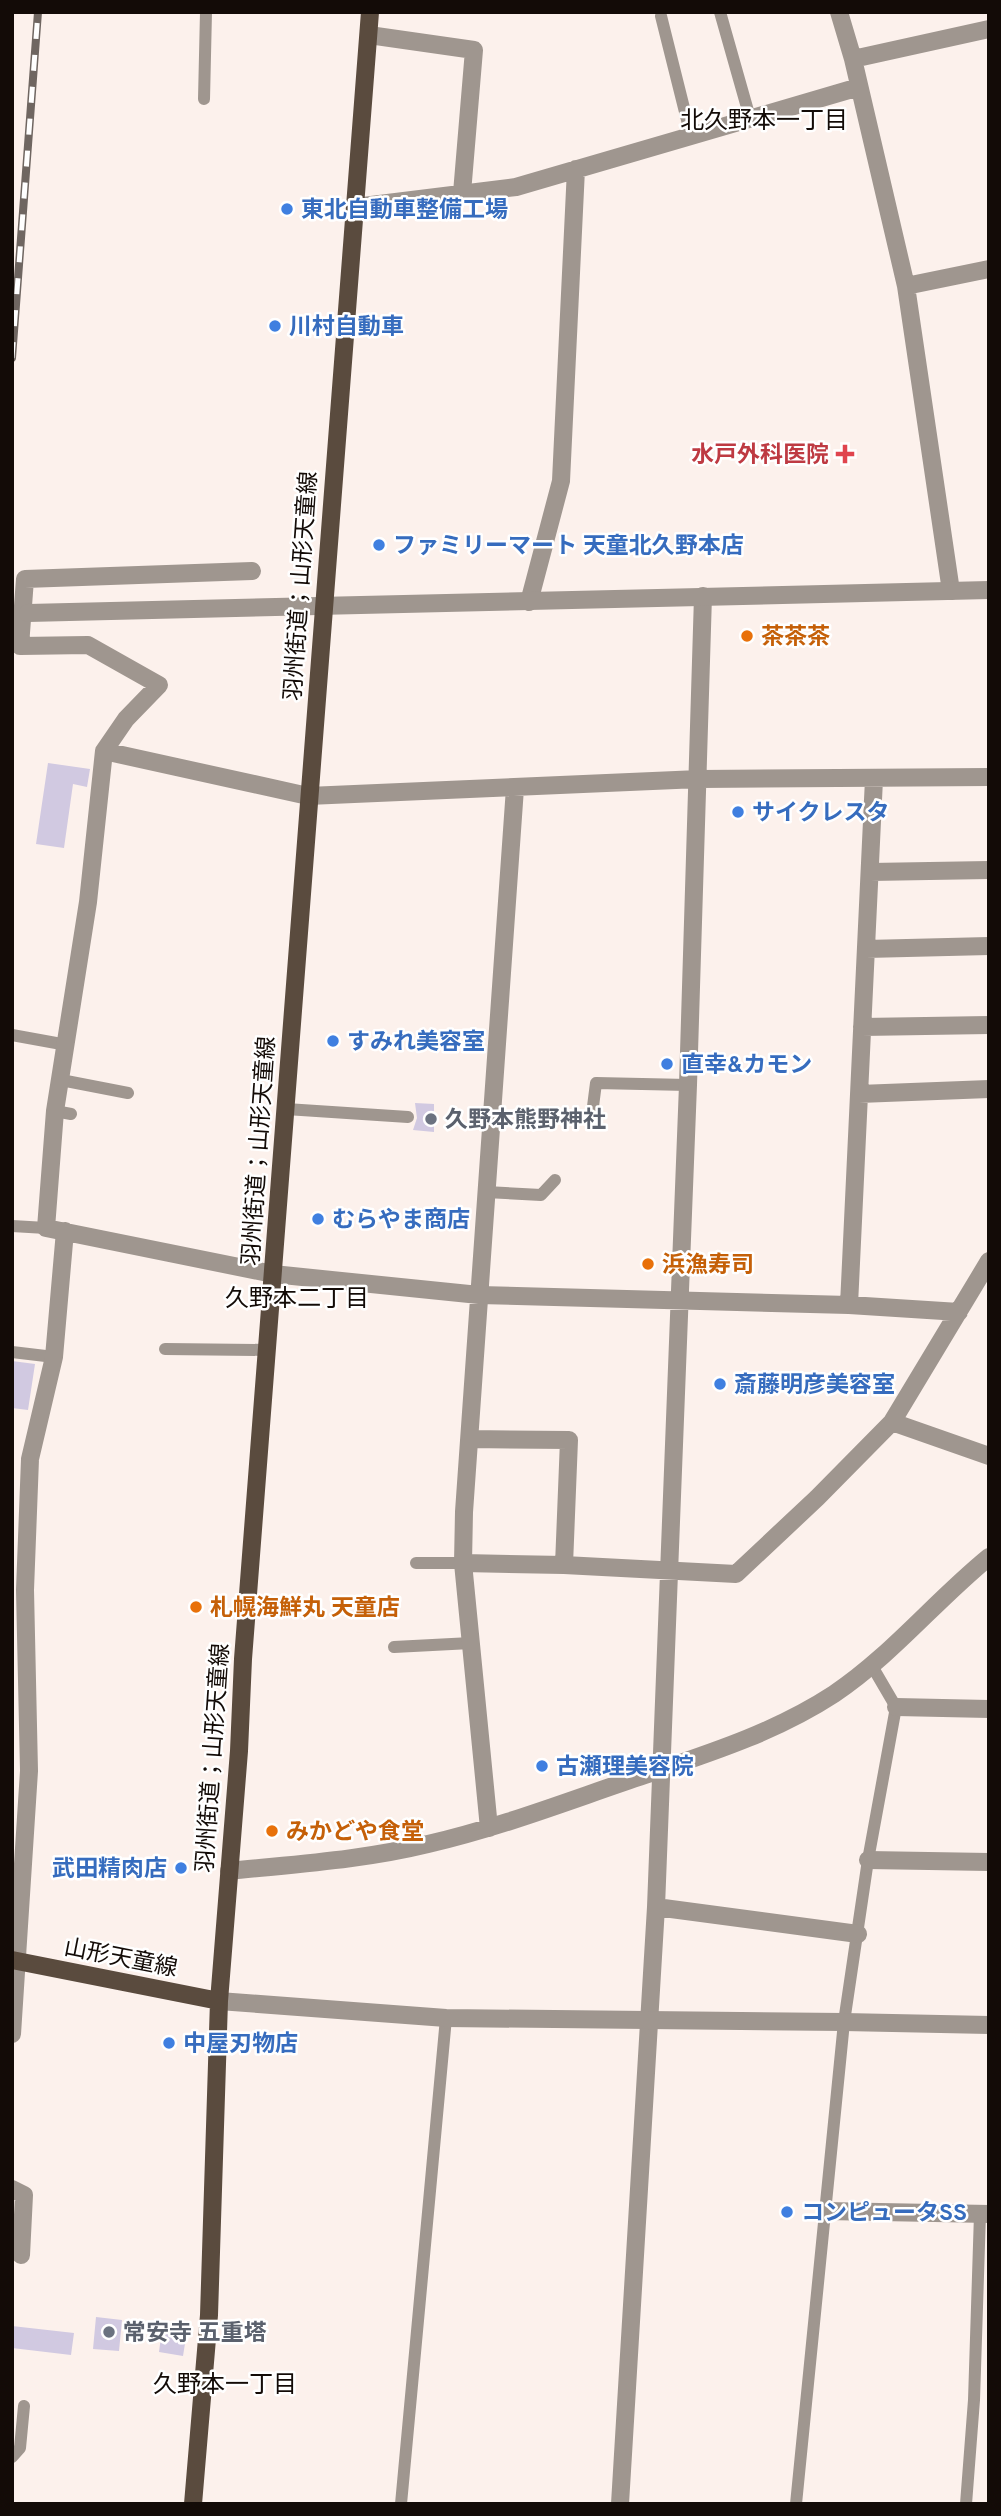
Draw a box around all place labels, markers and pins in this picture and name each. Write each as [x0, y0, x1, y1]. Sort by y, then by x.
place label: 東北自動車整備工場 [301, 197, 508, 226]
marker: 東北自動車整備工場 [279, 201, 295, 217]
place label: 川村自動車 [289, 314, 404, 343]
marker: 川村自動車 [267, 318, 283, 334]
place label: 水戸外科医院 [691, 442, 829, 471]
marker: 水戸外科医院 [835, 444, 855, 464]
place label: ファミリーマート 天童北久野本店 [393, 533, 744, 562]
marker: ファミリーマート 天童北久野本店 [371, 537, 387, 553]
place label: 茶茶茶 [761, 624, 830, 653]
marker: 茶茶茶 [739, 628, 755, 644]
place label: サイクレスタ [752, 800, 890, 829]
marker: サイクレスタ [730, 804, 746, 820]
place label: すみれ美容室 [347, 1029, 485, 1058]
marker: すみれ美容室 [325, 1033, 341, 1049]
place label: 直幸&カモン [681, 1052, 812, 1081]
marker: 直幸&カモン [659, 1056, 675, 1072]
place label: 久野本熊野神社 [445, 1107, 606, 1136]
marker: 久野本熊野神社 [423, 1111, 439, 1127]
place label: むらやま商店 [332, 1207, 470, 1236]
marker: むらやま商店 [310, 1211, 326, 1227]
place label: 浜漁寿司 [662, 1252, 754, 1281]
marker: 浜漁寿司 [640, 1256, 656, 1272]
place label: 斎藤明彦美容室 [734, 1372, 895, 1401]
marker: 斎藤明彦美容室 [712, 1376, 728, 1392]
place label: 札幌海鮮丸 天童店 [210, 1595, 400, 1624]
marker: 札幌海鮮丸 天童店 [188, 1599, 204, 1615]
place label: 古瀬理美容院 [556, 1754, 694, 1783]
marker: 古瀬理美容院 [534, 1758, 550, 1774]
place label: みかどや食堂 [286, 1819, 424, 1848]
marker: みかどや食堂 [264, 1823, 280, 1839]
place label: 武田精肉店 [52, 1856, 167, 1885]
marker: 武田精肉店 [173, 1860, 189, 1876]
place label: 中屋刃物店 [183, 2031, 298, 2060]
marker: 中屋刃物店 [161, 2035, 177, 2051]
place label: コンピュータSS [801, 2200, 967, 2229]
marker: コンピュータSS [779, 2204, 795, 2220]
place label: 常安寺 五重塔 [123, 2320, 267, 2349]
marker: 常安寺 五重塔 [101, 2324, 117, 2340]

